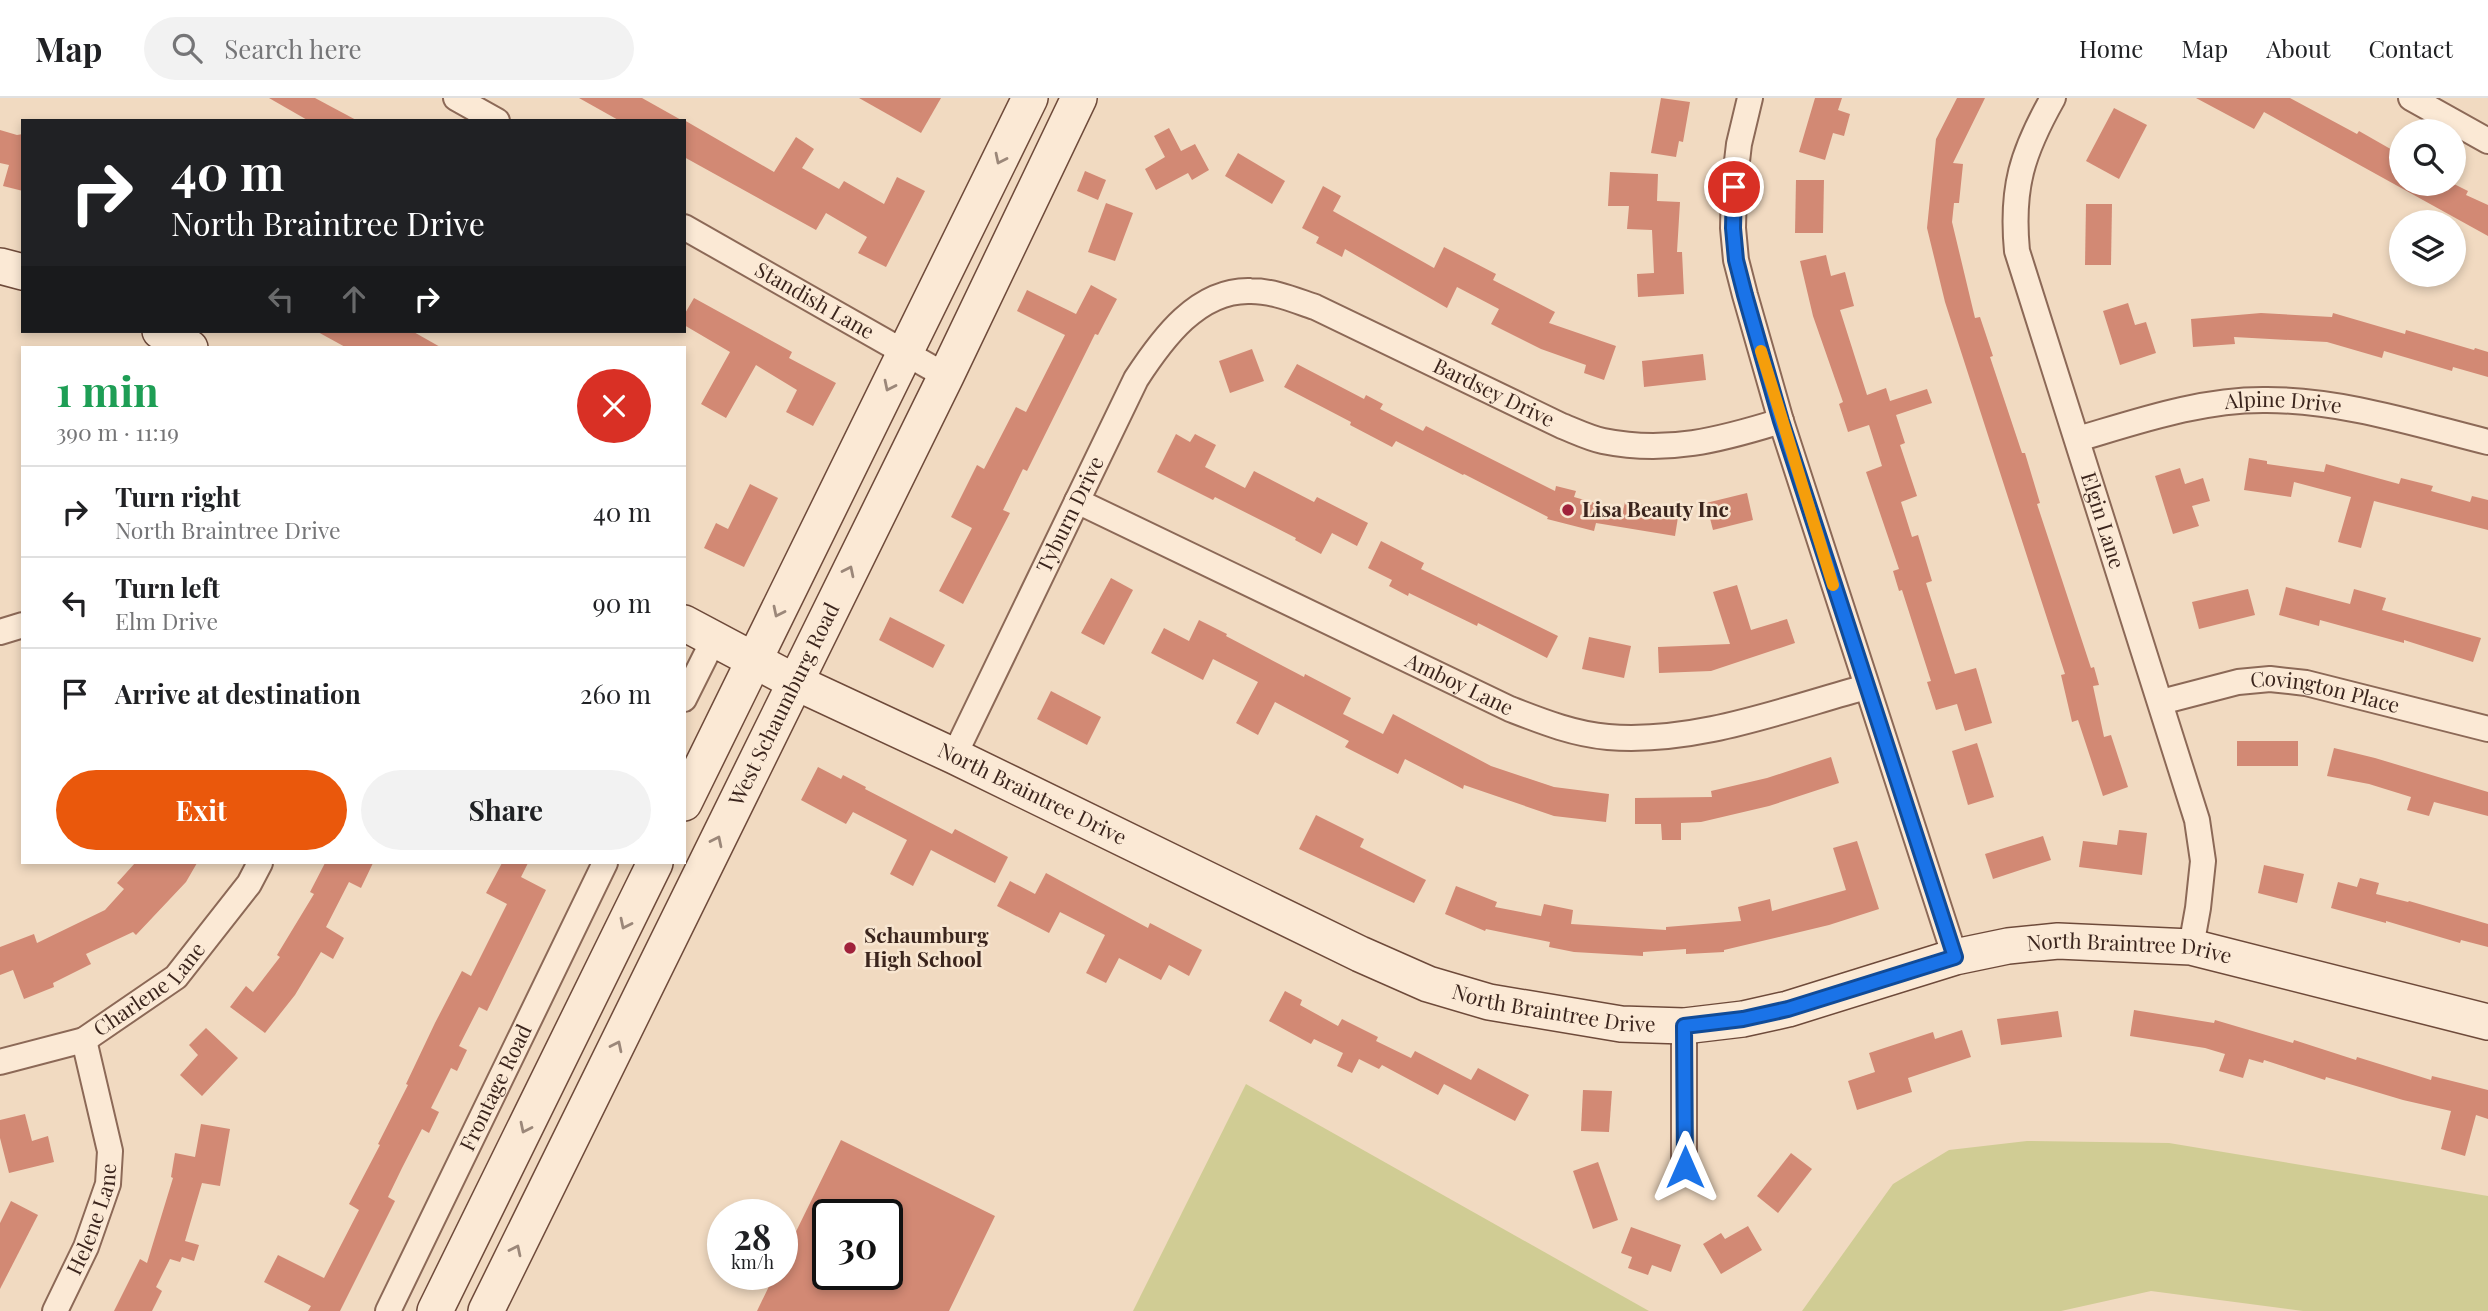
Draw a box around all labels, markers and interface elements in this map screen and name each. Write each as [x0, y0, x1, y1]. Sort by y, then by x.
search box [144, 17, 634, 80]
text: Map [35, 26, 102, 70]
icon: search [168, 29, 206, 67]
text: Search here [224, 31, 362, 66]
text: Home [2079, 32, 2143, 64]
text: Map [2181, 32, 2228, 64]
text: About [2266, 32, 2330, 64]
text: Contact [2368, 32, 2453, 64]
map controls [2389, 119, 2466, 287]
button: search [2389, 119, 2466, 196]
text: 40 m [171, 138, 284, 203]
icon: right [56, 147, 147, 238]
one-way arrow [994, 152, 1008, 164]
pin [1704, 157, 1764, 217]
icon: arrive [1715, 168, 1753, 206]
text: North Braintree Drive [171, 201, 485, 244]
button: layers [2389, 210, 2466, 287]
street label: Standish Lane [751, 254, 880, 344]
icon: left [262, 280, 300, 318]
icon: ahead [335, 280, 373, 318]
icon: right [408, 280, 446, 318]
street label: Bardsey Drive [1429, 350, 1560, 432]
text: 1 min [56, 362, 159, 418]
button: close [577, 369, 651, 443]
one-way arrow [883, 379, 897, 391]
street label: Alpine Drive [2222, 384, 2344, 419]
text: 390 m · 11:19 [56, 416, 179, 447]
street label: Tyburn Drive [1029, 451, 1109, 577]
street label: Elgin Lane [2076, 468, 2133, 572]
text: Turn right [115, 479, 241, 514]
icon: right [56, 493, 94, 531]
text: 40 m [593, 494, 651, 529]
place label: Lisa Beauty Inc [1582, 494, 1729, 522]
marker: Lisa Beauty Inc [1560, 502, 1576, 518]
text: North Braintree Drive [115, 514, 341, 545]
one-way arrow [841, 566, 855, 578]
text: Turn left [115, 570, 220, 605]
icon: left [56, 584, 94, 622]
text: 90 m [593, 585, 651, 620]
street label: West Schaumburg Road [720, 597, 844, 811]
text: Elm Drive [115, 605, 218, 636]
one-way arrow [772, 605, 786, 617]
street label: Amboy Lane [1401, 645, 1519, 721]
street label: Covington Place [2249, 663, 2403, 718]
icon: arrive [56, 675, 94, 713]
text: Arrive at destination [115, 676, 361, 711]
text: 260 m [580, 676, 651, 711]
street label: North Braintree Drive [934, 735, 1132, 850]
button: Exit [56, 770, 347, 850]
button: Share [361, 770, 651, 850]
one-way arrow [708, 836, 722, 848]
one-way arrow [619, 917, 633, 929]
place label: Schaumburg High School [864, 920, 989, 972]
street label: North Braintree Drive [2025, 925, 2235, 969]
street label: Charlene Lane [87, 935, 210, 1042]
marker: Schaumburg High School [842, 940, 858, 956]
street label: North Braintree Drive [1449, 976, 1656, 1037]
street label: Frontage Road [452, 1019, 537, 1155]
one-way arrow [608, 1041, 622, 1053]
one-way arrow [519, 1121, 533, 1133]
position arrow [1648, 1130, 1722, 1204]
street label: Helene Lane [59, 1162, 121, 1279]
speed limit sign: 30 [812, 1199, 903, 1290]
text: 28 [734, 1212, 771, 1259]
one-way arrow [508, 1245, 522, 1257]
text: km/h [731, 1250, 774, 1274]

